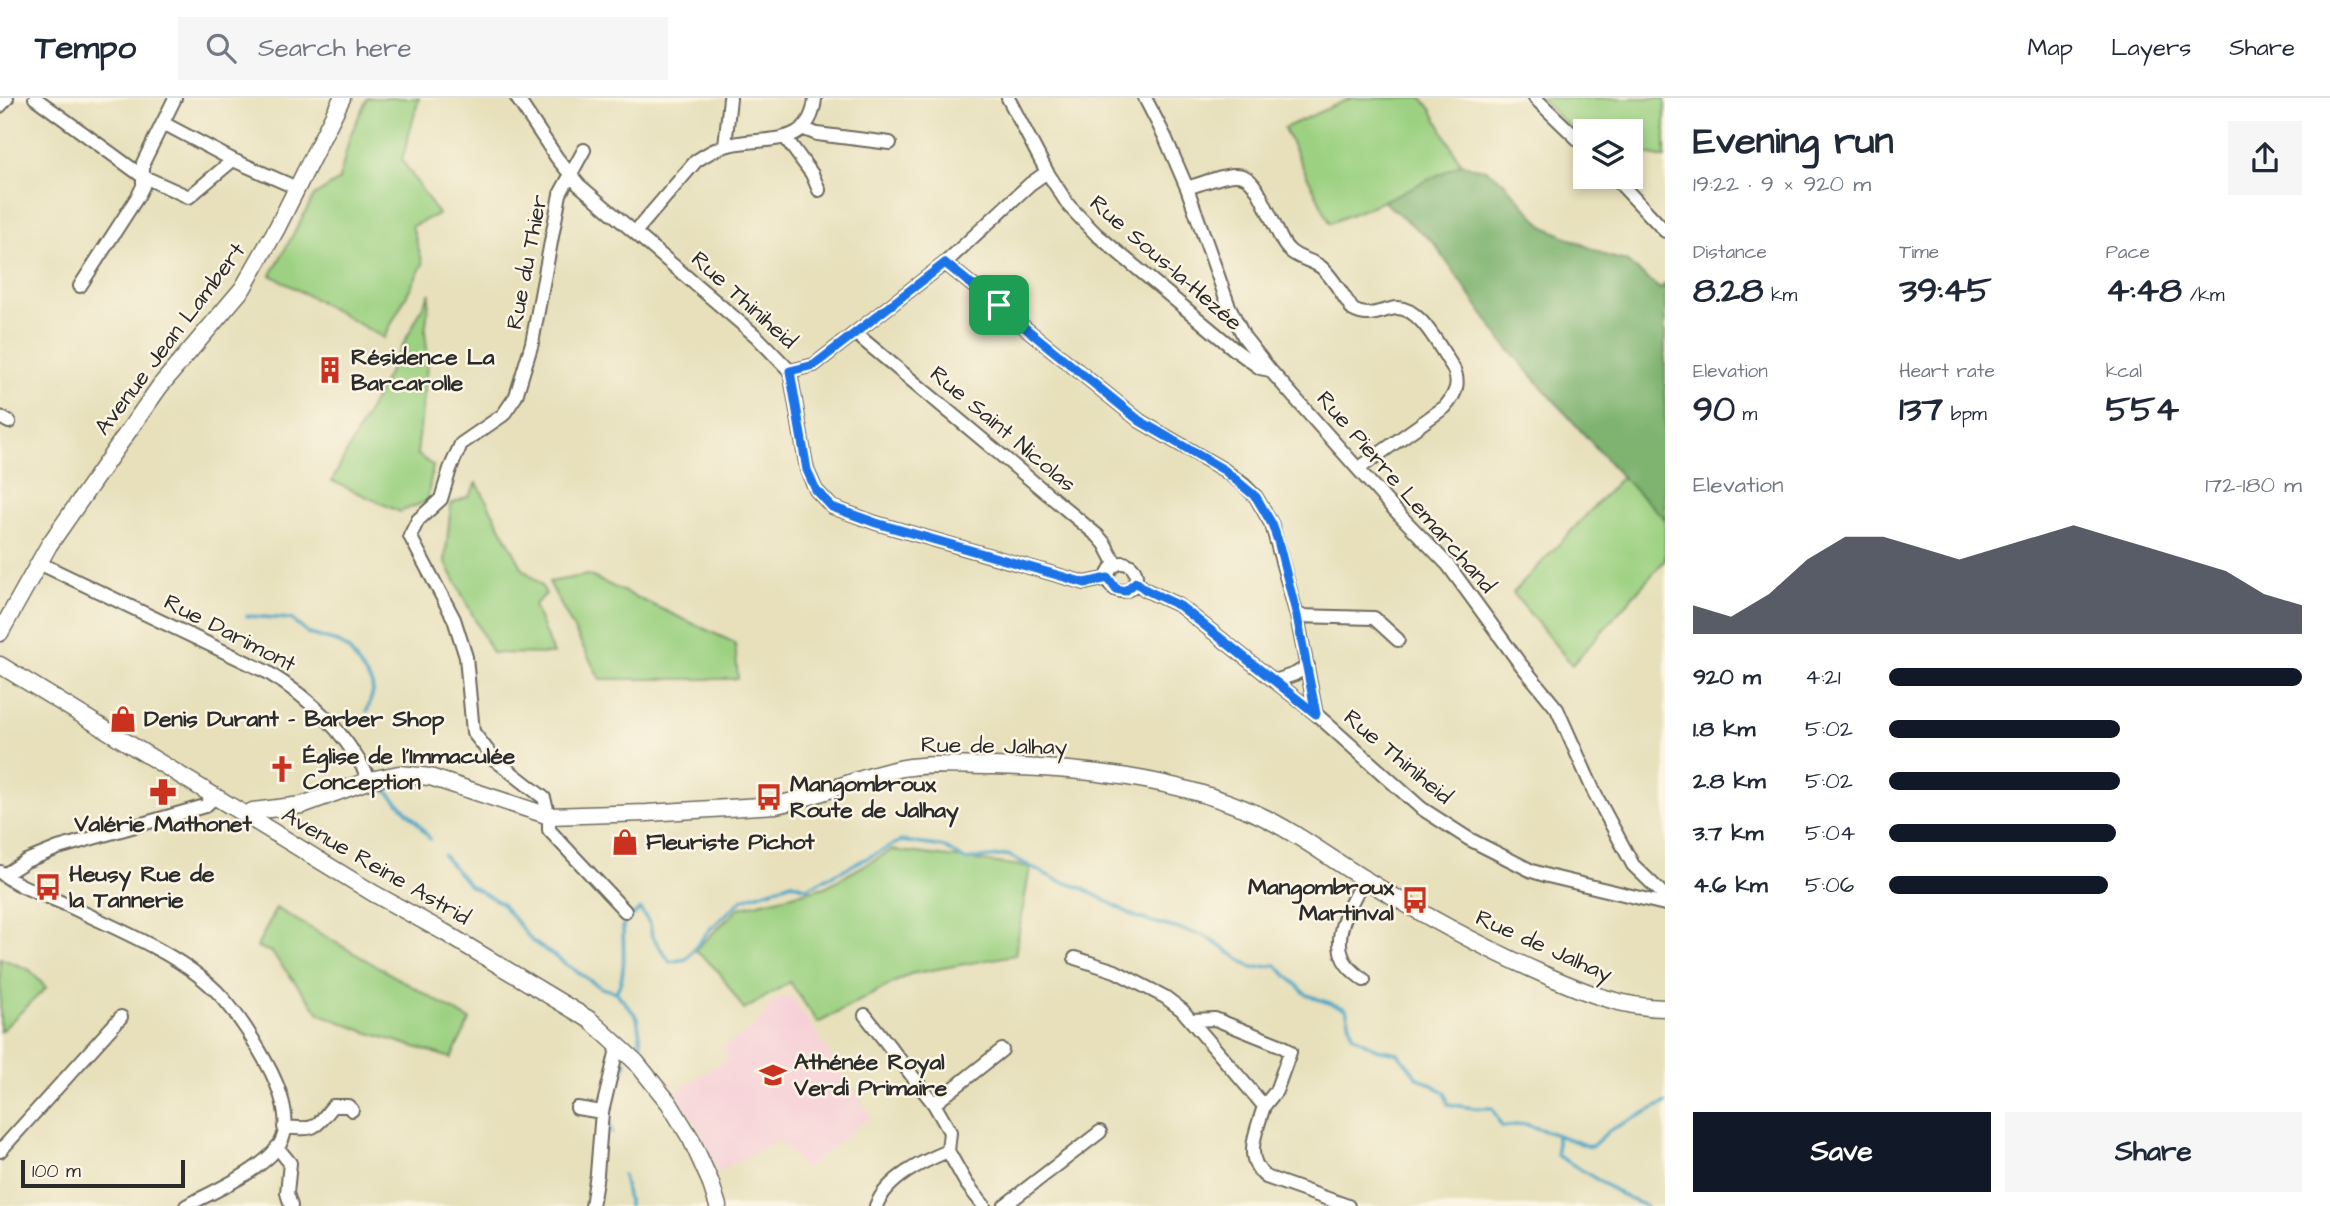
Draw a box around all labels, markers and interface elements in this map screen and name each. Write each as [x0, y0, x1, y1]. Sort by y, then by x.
search box [178, 17, 668, 80]
text: Tempo [35, 25, 136, 71]
icon: search [202, 29, 240, 67]
text: Search here [258, 30, 411, 66]
text: Map [2028, 31, 2073, 65]
text: Layers [2111, 31, 2191, 65]
text: Share [2229, 31, 2295, 65]
text: Evening run [1693, 116, 1894, 168]
map controls [1573, 119, 1643, 189]
button: layers [1573, 119, 1643, 189]
button: share [2228, 121, 2302, 195]
text: 19:22 · 9 × 920 m [1693, 168, 1871, 200]
street label: Rue Sous-la-Hezée [1083, 188, 1249, 338]
street label: Rue du Thier [498, 192, 556, 332]
street label: Avenue Jean Lambert [87, 235, 254, 442]
text: Distance [1693, 239, 1767, 266]
text: Time [1899, 239, 1939, 266]
text: Pace [2106, 239, 2150, 266]
street label: Rue Thiniheid [684, 244, 804, 357]
text: 8.28 [1693, 266, 1763, 315]
text: 39:45 [1899, 266, 1992, 315]
text: 4:48 [2106, 266, 2182, 315]
pin [969, 275, 1029, 335]
text: km [1763, 282, 1797, 309]
text: /km [2182, 282, 2225, 309]
icon: arrive [980, 286, 1018, 324]
place label: Résidence La Barcarolle [351, 341, 495, 399]
building icon: Résidence La Barcarolle [315, 355, 345, 385]
street label: Rue Saint Nicolas [923, 358, 1083, 500]
text: Elevation [1693, 358, 1768, 385]
text: Heart rate [1899, 358, 1995, 385]
text: kcal [2106, 358, 2142, 385]
street label: Rue Pierre Lemarchand [1309, 384, 1503, 600]
text: 90 [1693, 385, 1735, 434]
text: 137 [1899, 385, 1943, 434]
text: 554 [2106, 385, 2179, 434]
text: m [1735, 401, 1757, 428]
text: bpm [1943, 401, 1987, 428]
text: Elevation [1693, 469, 1784, 501]
text: 172–180 m [2205, 469, 2302, 501]
street label: Rue Darimont [159, 586, 302, 680]
text: 920 m [1693, 661, 1761, 693]
text: 4:21 [1805, 661, 1841, 693]
street label: Rue Thiniheid [1337, 702, 1459, 812]
place label: Denis Durant - Barber Shop [144, 703, 445, 735]
shop icon: Denis Durant - Barber Shop [108, 704, 138, 734]
text: 1.8 km [1693, 713, 1755, 745]
text: 5:02 [1805, 713, 1853, 745]
street label: Rue de Jalhay [921, 729, 1068, 764]
place label: Église de l’Immaculée Conception [303, 740, 516, 798]
church icon: Église de l’Immaculée Conception [267, 754, 297, 784]
text: 2.8 km [1693, 765, 1766, 797]
text: 5:02 [1805, 765, 1853, 797]
place label: Mangombroux Route de Jalhay [790, 768, 959, 828]
pharmacy icon: Valérie Mathonet [148, 777, 178, 807]
bus stop icon: Mangombroux Route de Jalhay [754, 782, 784, 812]
street label: Avenue Reine Astrid [276, 799, 476, 933]
place label: Valérie Mathonet [73, 808, 252, 840]
text: 3.7 km [1693, 817, 1763, 849]
text: 5:04 [1805, 817, 1855, 849]
place label: Fleuriste Pichot [646, 826, 815, 858]
shop icon: Fleuriste Pichot [610, 827, 640, 857]
place label: Heusy Rue de la Tannerie [69, 858, 215, 916]
text: 4.6 km [1693, 869, 1768, 901]
text: 5:06 [1805, 869, 1854, 901]
place label: Mangombroux Martinval [1248, 871, 1395, 929]
bus stop icon: Heusy Rue de la Tannerie [33, 872, 63, 902]
bus stop icon: Mangombroux Martinval [1400, 885, 1430, 915]
street label: Rue de Jalhay [1470, 902, 1618, 991]
place label: Athénée Royal Verdi Primaire [793, 1046, 948, 1104]
school or university icon: Athénée Royal Verdi Primaire [758, 1060, 788, 1090]
button: Save [1693, 1112, 1991, 1192]
button: Share [2005, 1112, 2302, 1192]
scale bar [21, 1157, 186, 1189]
text: 100 m [32, 1158, 81, 1185]

